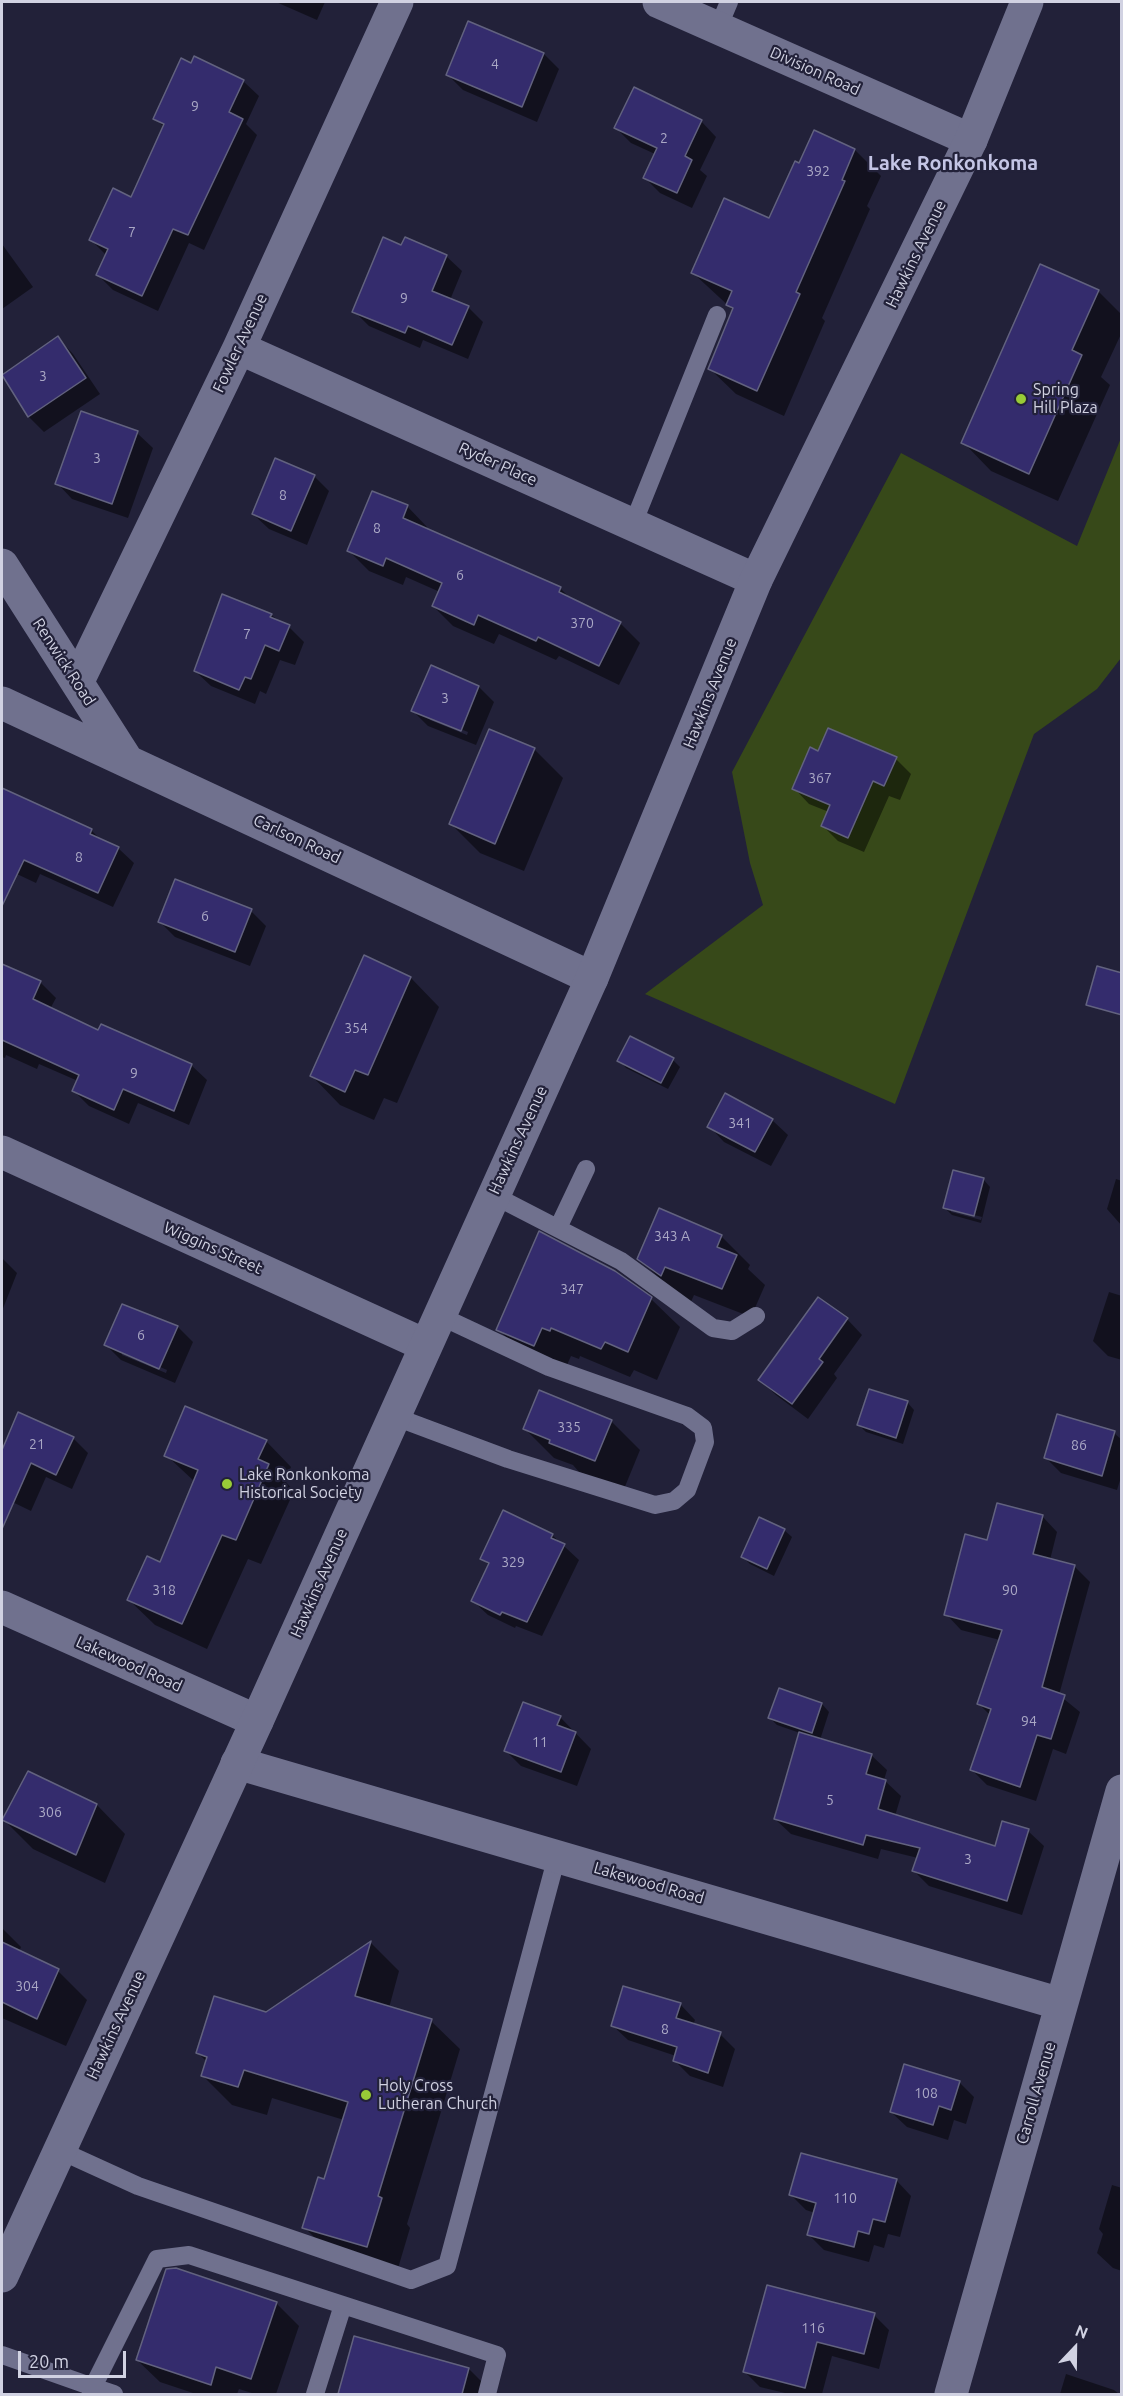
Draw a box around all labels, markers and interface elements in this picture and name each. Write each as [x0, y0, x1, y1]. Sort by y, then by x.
street label: Division Road [767, 43, 863, 99]
house number: 4 [491, 56, 499, 72]
house number: 9 [191, 98, 199, 114]
house number: 2 [660, 130, 668, 146]
district label: Lake Ronkonkoma [868, 151, 1038, 175]
house number: 392 [806, 163, 830, 179]
street label: Hawkins Avenue [882, 197, 950, 311]
house number: 7 [128, 224, 136, 240]
house number: 9 [400, 290, 408, 306]
street label: Fowler Avenue [209, 291, 271, 395]
house number: 3 [39, 368, 47, 384]
place label: Spring Hill Plaza [1033, 380, 1098, 418]
marker: Spring Hill Plaza [1014, 392, 1028, 406]
street label: Ryder Place [456, 438, 540, 490]
house number: 3 [93, 450, 101, 466]
house number: 8 [279, 487, 287, 503]
house number: 8 [373, 520, 381, 536]
house number: 6 [456, 567, 464, 583]
street label: Renwick Road [29, 615, 99, 709]
house number: 370 [570, 615, 594, 631]
house number: 7 [243, 626, 251, 642]
street label: Hawkins Avenue [679, 635, 741, 751]
house number: 3 [441, 690, 449, 706]
house number: 367 [808, 770, 832, 786]
street label: Carlson Road [250, 810, 344, 868]
house number: 8 [75, 849, 83, 865]
house number: 6 [201, 908, 209, 924]
house number: 354 [344, 1020, 368, 1036]
house number: 9 [130, 1065, 138, 1081]
street label: Hawkins Avenue [484, 1083, 552, 1197]
house number: 341 [728, 1115, 752, 1131]
street label: Wiggins Street [161, 1218, 265, 1278]
house number: 343 A [654, 1228, 690, 1244]
house number: 347 [560, 1281, 584, 1297]
house number: 6 [137, 1327, 145, 1343]
house number: 335 [557, 1419, 581, 1435]
house number: 21 [29, 1436, 45, 1452]
house number: 86 [1071, 1437, 1087, 1453]
place label: Lake Ronkonkoma Historical Society [239, 1465, 370, 1503]
marker: Lake Ronkonkoma Historical Society [220, 1477, 234, 1491]
street label: Hawkins Avenue [286, 1525, 352, 1641]
house number: 329 [501, 1554, 525, 1570]
house number: 318 [152, 1582, 176, 1598]
house number: 90 [1002, 1582, 1018, 1598]
street label: Lakewood Road [73, 1632, 185, 1696]
house number: 94 [1021, 1713, 1037, 1729]
house number: 11 [532, 1734, 548, 1750]
house number: 5 [826, 1792, 834, 1808]
house number: 306 [38, 1804, 62, 1820]
house number: 3 [964, 1851, 972, 1867]
street label: Lakewood Road [592, 1858, 706, 1908]
street label: Hawkins Avenue [82, 1968, 150, 2082]
house number: 304 [15, 1978, 39, 1994]
house number: 8 [661, 2021, 669, 2037]
street label: Carroll Avenue [1012, 2040, 1060, 2146]
place label: Holy Cross Lutheran Church [378, 2076, 497, 2114]
house number: 108 [914, 2085, 938, 2101]
marker: Holy Cross Lutheran Church [359, 2088, 373, 2102]
house number: 110 [833, 2190, 857, 2206]
north arrow [1045, 2318, 1105, 2378]
house number: 116 [801, 2320, 825, 2336]
text: N [1073, 2321, 1091, 2342]
scale bar [21, 2339, 129, 2377]
text: 20 m [29, 2351, 69, 2371]

